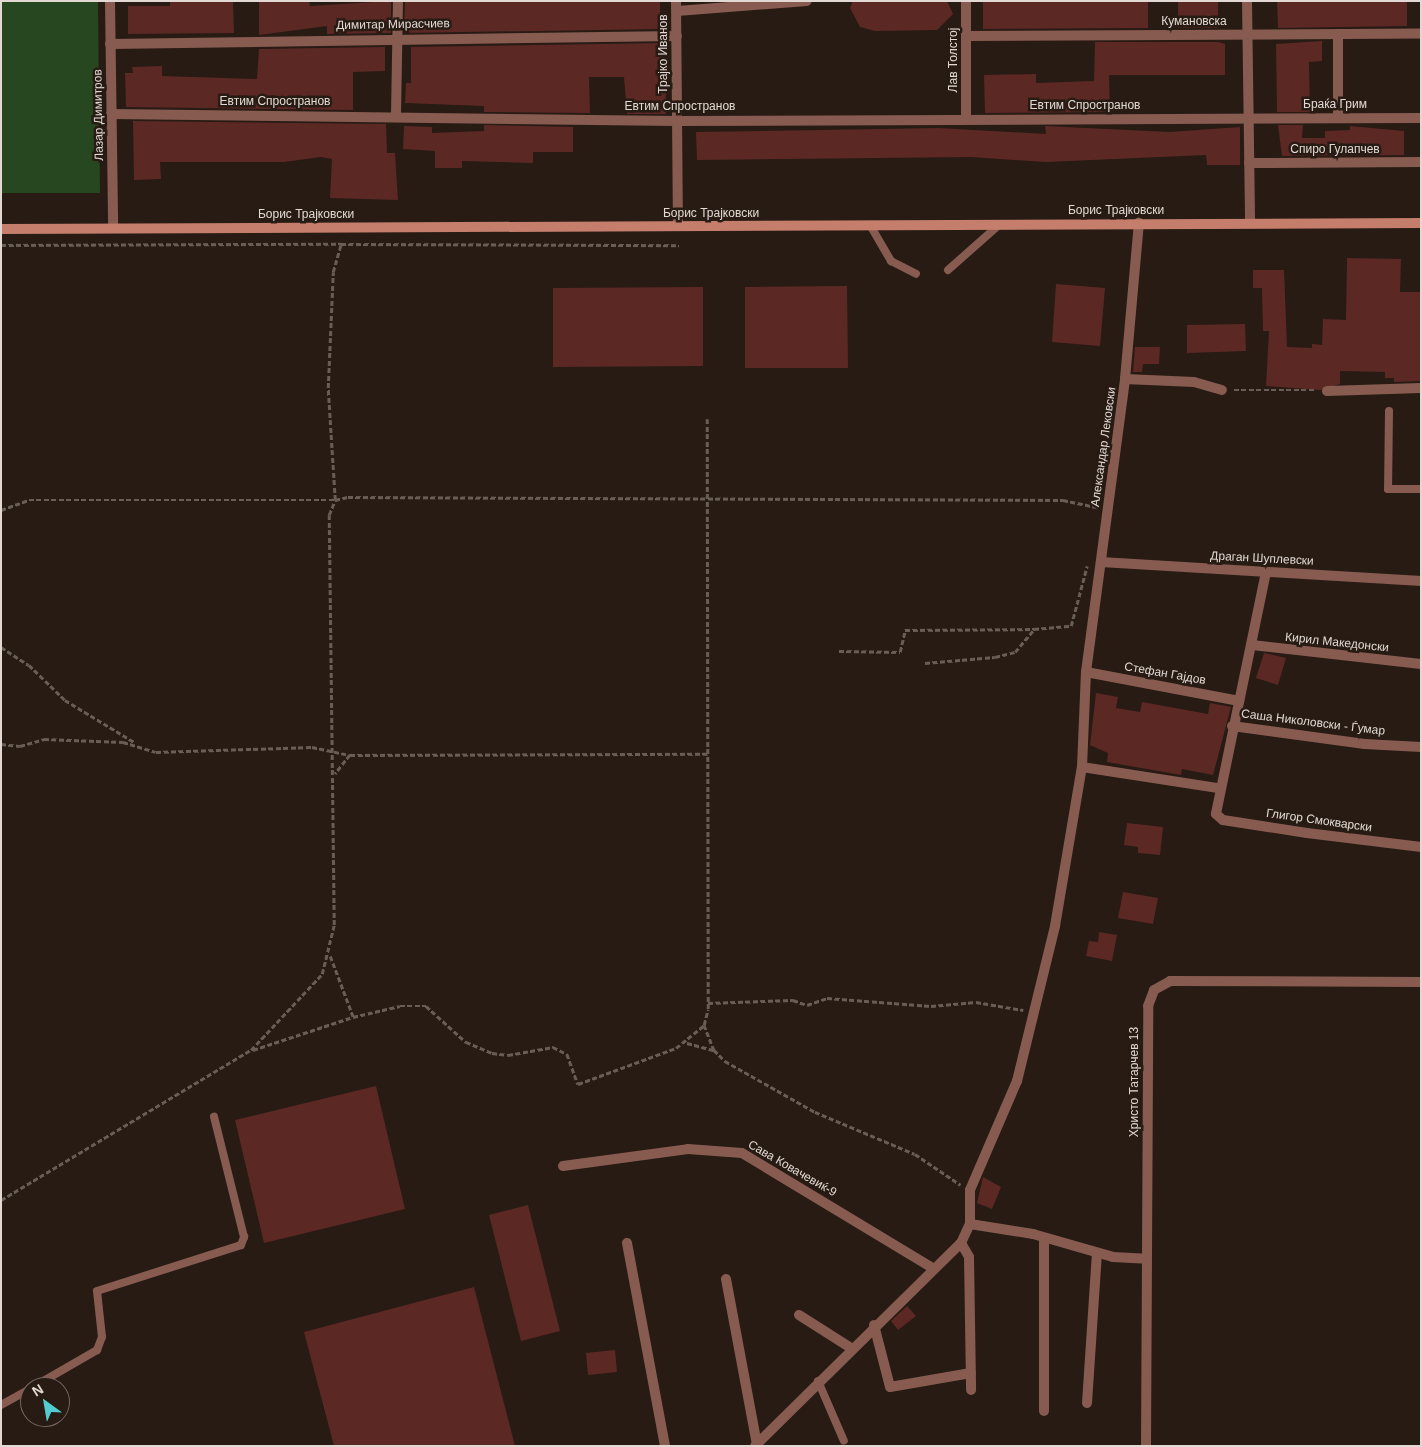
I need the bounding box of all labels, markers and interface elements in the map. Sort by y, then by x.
street label: Трајко Иванов [657,14,671,94]
street label: Кумановска [1161,15,1227,29]
street label: Димитар Мирасчиев [336,17,450,33]
street label: Лав Толстој [947,28,961,92]
street label: Лазар Димитров [91,69,107,161]
street label: Евтим Спространов [220,95,330,109]
street label: Браќа Грим [1303,98,1367,112]
street label: Евтим Спространов [1030,99,1140,113]
street label: Евтим Спространов [625,100,735,114]
street label: Спиро Гулапчев [1290,143,1380,157]
street label: Борис Трајковски [1068,204,1164,218]
street label: Борис Трајковски [663,207,759,221]
street label: Борис Трајковски [258,208,354,222]
street label: Александар Лековски [1088,386,1120,508]
street label: Драган Шуплевски [1210,549,1314,569]
street label: Кирил Македонски [1284,630,1390,656]
street label: Стефан Гајдов [1123,660,1207,688]
street label: Саша Николовски - Ѓумар [1240,707,1386,739]
street label: Глигор Смокварски [1265,806,1373,836]
street label: Христо Татарчев 13 [1128,1027,1142,1137]
street label: Сава Ковачевиќ-9 [745,1138,839,1200]
north arrow [20,1377,70,1427]
text: N [29,1381,46,1400]

